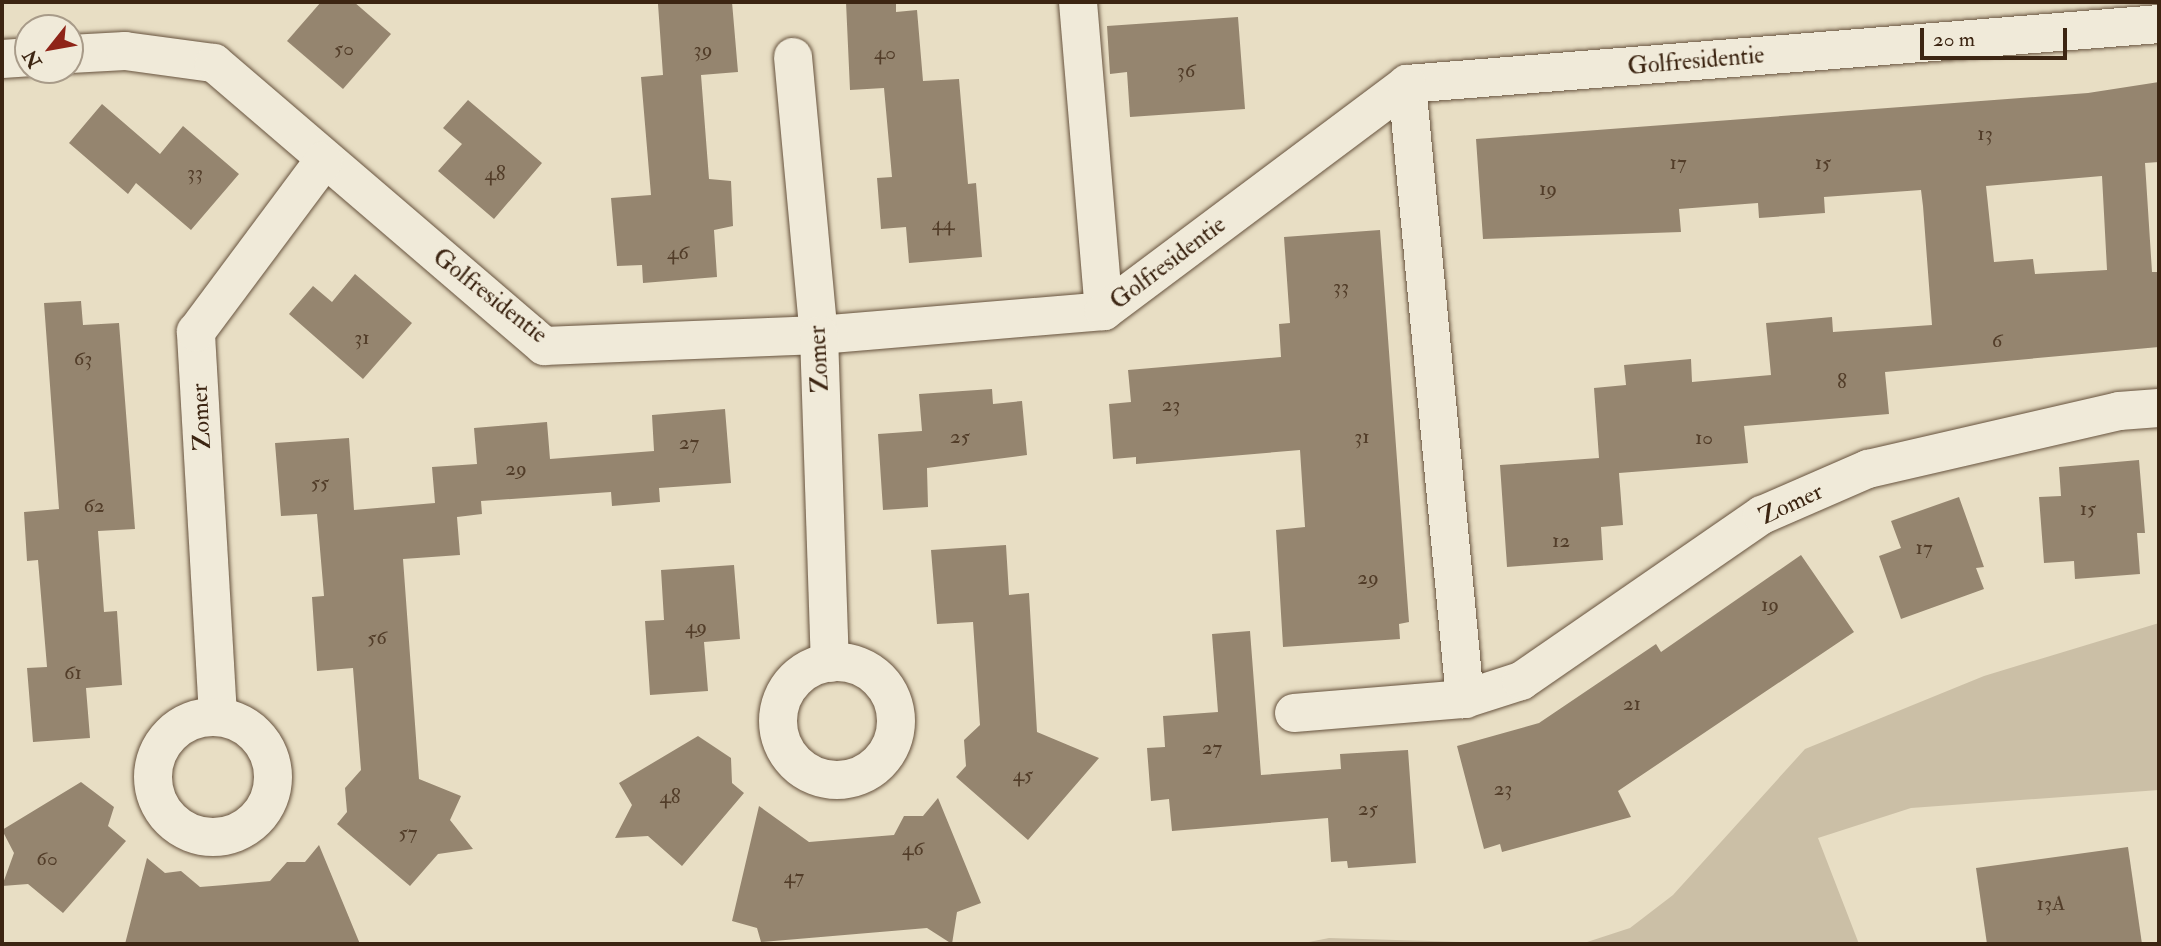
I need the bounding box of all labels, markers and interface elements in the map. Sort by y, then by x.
north arrow [14,14,84,84]
scale bar [1923,14,2070,58]
text: 20 m [1933,26,1975,53]
house number: 50 [334,36,354,62]
house number: 39 [694,37,712,63]
house number: 40 [874,40,896,66]
street label: Golfresidentie [1626,41,1766,81]
text: N [18,45,47,72]
house number: 36 [1177,58,1195,84]
house number: 13 [1977,121,1993,147]
house number: 17 [1669,150,1687,176]
house number: 15 [1815,150,1831,176]
house number: 33 [187,160,203,186]
house number: 48 [484,161,506,187]
house number: 19 [1539,176,1557,202]
street label: Golfresidentie [1105,210,1231,316]
house number: 44 [932,211,954,237]
house number: 46 [667,240,689,266]
street label: Golfresidentie [427,242,553,350]
house number: 33 [1333,274,1349,300]
house number: 31 [354,325,370,351]
street label: Zomer [803,325,835,393]
house number: 6 [1992,328,2002,354]
house number: 63 [74,346,92,372]
house number: 8 [1837,369,1847,395]
street label: Zomer [185,383,217,451]
house number: 23 [1162,392,1180,418]
house number: 25 [950,424,970,450]
house number: 31 [1354,424,1370,450]
house number: 10 [1695,425,1713,451]
house number: 27 [679,430,699,456]
house number: 29 [505,456,527,482]
house number: 55 [311,470,329,496]
street label: Zomer [1755,477,1827,531]
house number: 62 [83,493,105,519]
house number: 15 [2080,496,2096,522]
house number: 12 [1552,528,1570,554]
house number: 17 [1915,535,1933,561]
house number: 29 [1357,565,1379,591]
house number: 19 [1761,592,1779,618]
house number: 49 [685,614,707,640]
house number: 56 [367,625,387,651]
house number: 61 [64,660,82,686]
house number: 21 [1623,691,1641,717]
house number: 27 [1202,735,1222,761]
house number: 45 [1013,762,1033,788]
house number: 23 [1494,776,1512,802]
house number: 48 [659,784,681,810]
house number: 25 [1358,796,1378,822]
house number: 57 [399,820,417,846]
house number: 46 [902,836,924,862]
house number: 60 [36,846,58,872]
house number: 47 [784,864,804,890]
house number: 13A [2037,891,2065,917]

